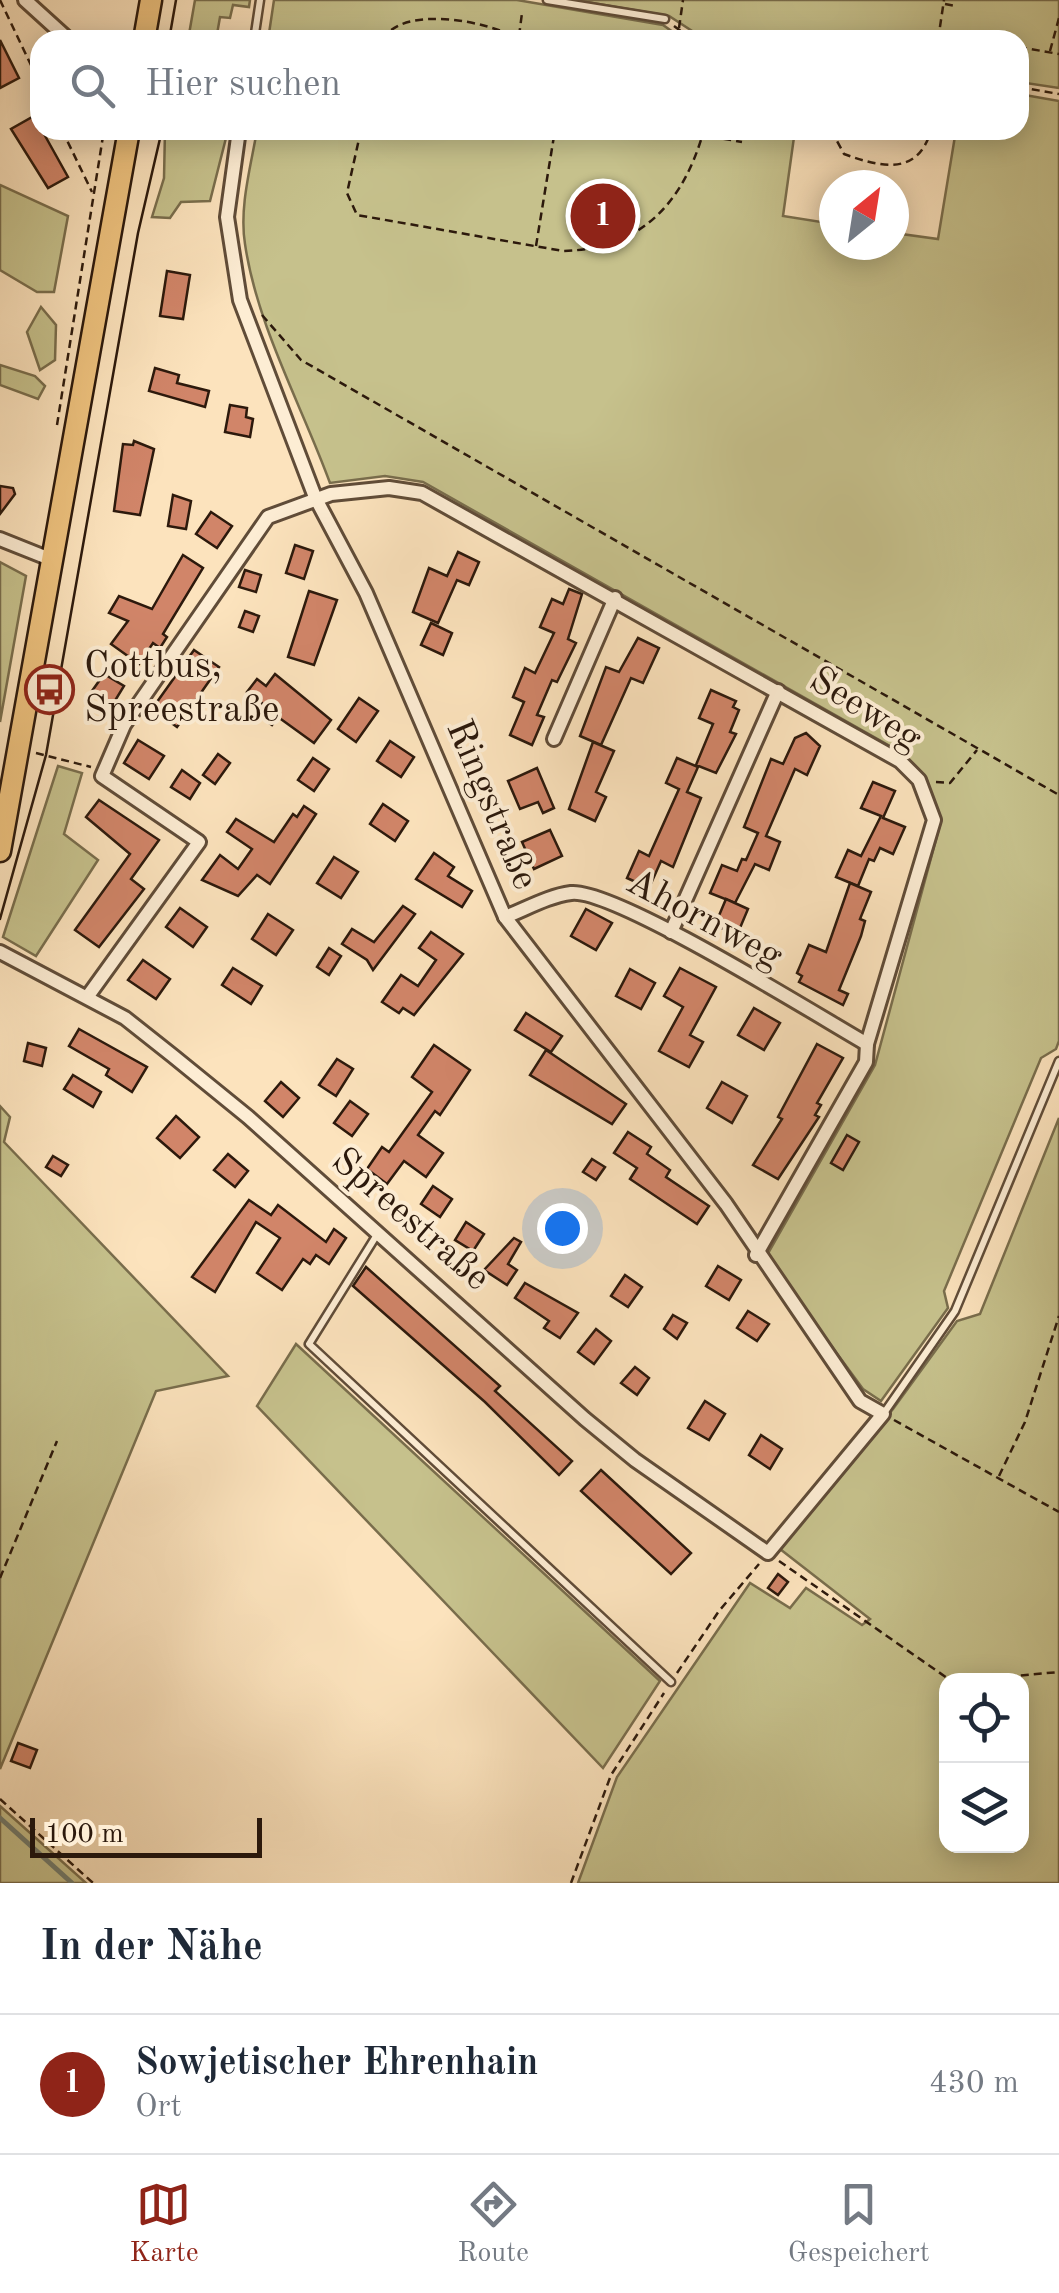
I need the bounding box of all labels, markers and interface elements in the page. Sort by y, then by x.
search box [30,30,1029,140]
icon: search [65,58,120,113]
text: Hier suchen [145,66,341,104]
north arrow [819,170,909,260]
pin: 1 [570,178,636,254]
place label: Cottbus, Spreestraße [84,648,279,730]
street label: Seeweg [802,661,928,759]
bus stop icon: Cottbus, Spreestraße [23,663,75,715]
street label: Ringstraße [438,715,544,895]
street label: Ahornweg [620,863,789,977]
street label: Spreestraße [324,1142,496,1298]
your location [537,1203,588,1254]
map controls [939,1673,1029,1853]
button: locate [939,1673,1029,1763]
button: layers [939,1763,1029,1853]
scale bar [30,1813,262,1858]
text: 100 m [45,1821,124,1849]
text: In der Nähe [40,1927,263,1969]
text: Sowjetischer Ehrenhain [135,2045,538,2083]
text: 1 [63,2068,82,2100]
text: 430 m [929,2068,1019,2100]
text: Ort [135,2092,182,2124]
tab: Karte [129,2177,199,2272]
tab: Route [457,2177,529,2272]
tab: Gespeichert [788,2177,930,2272]

